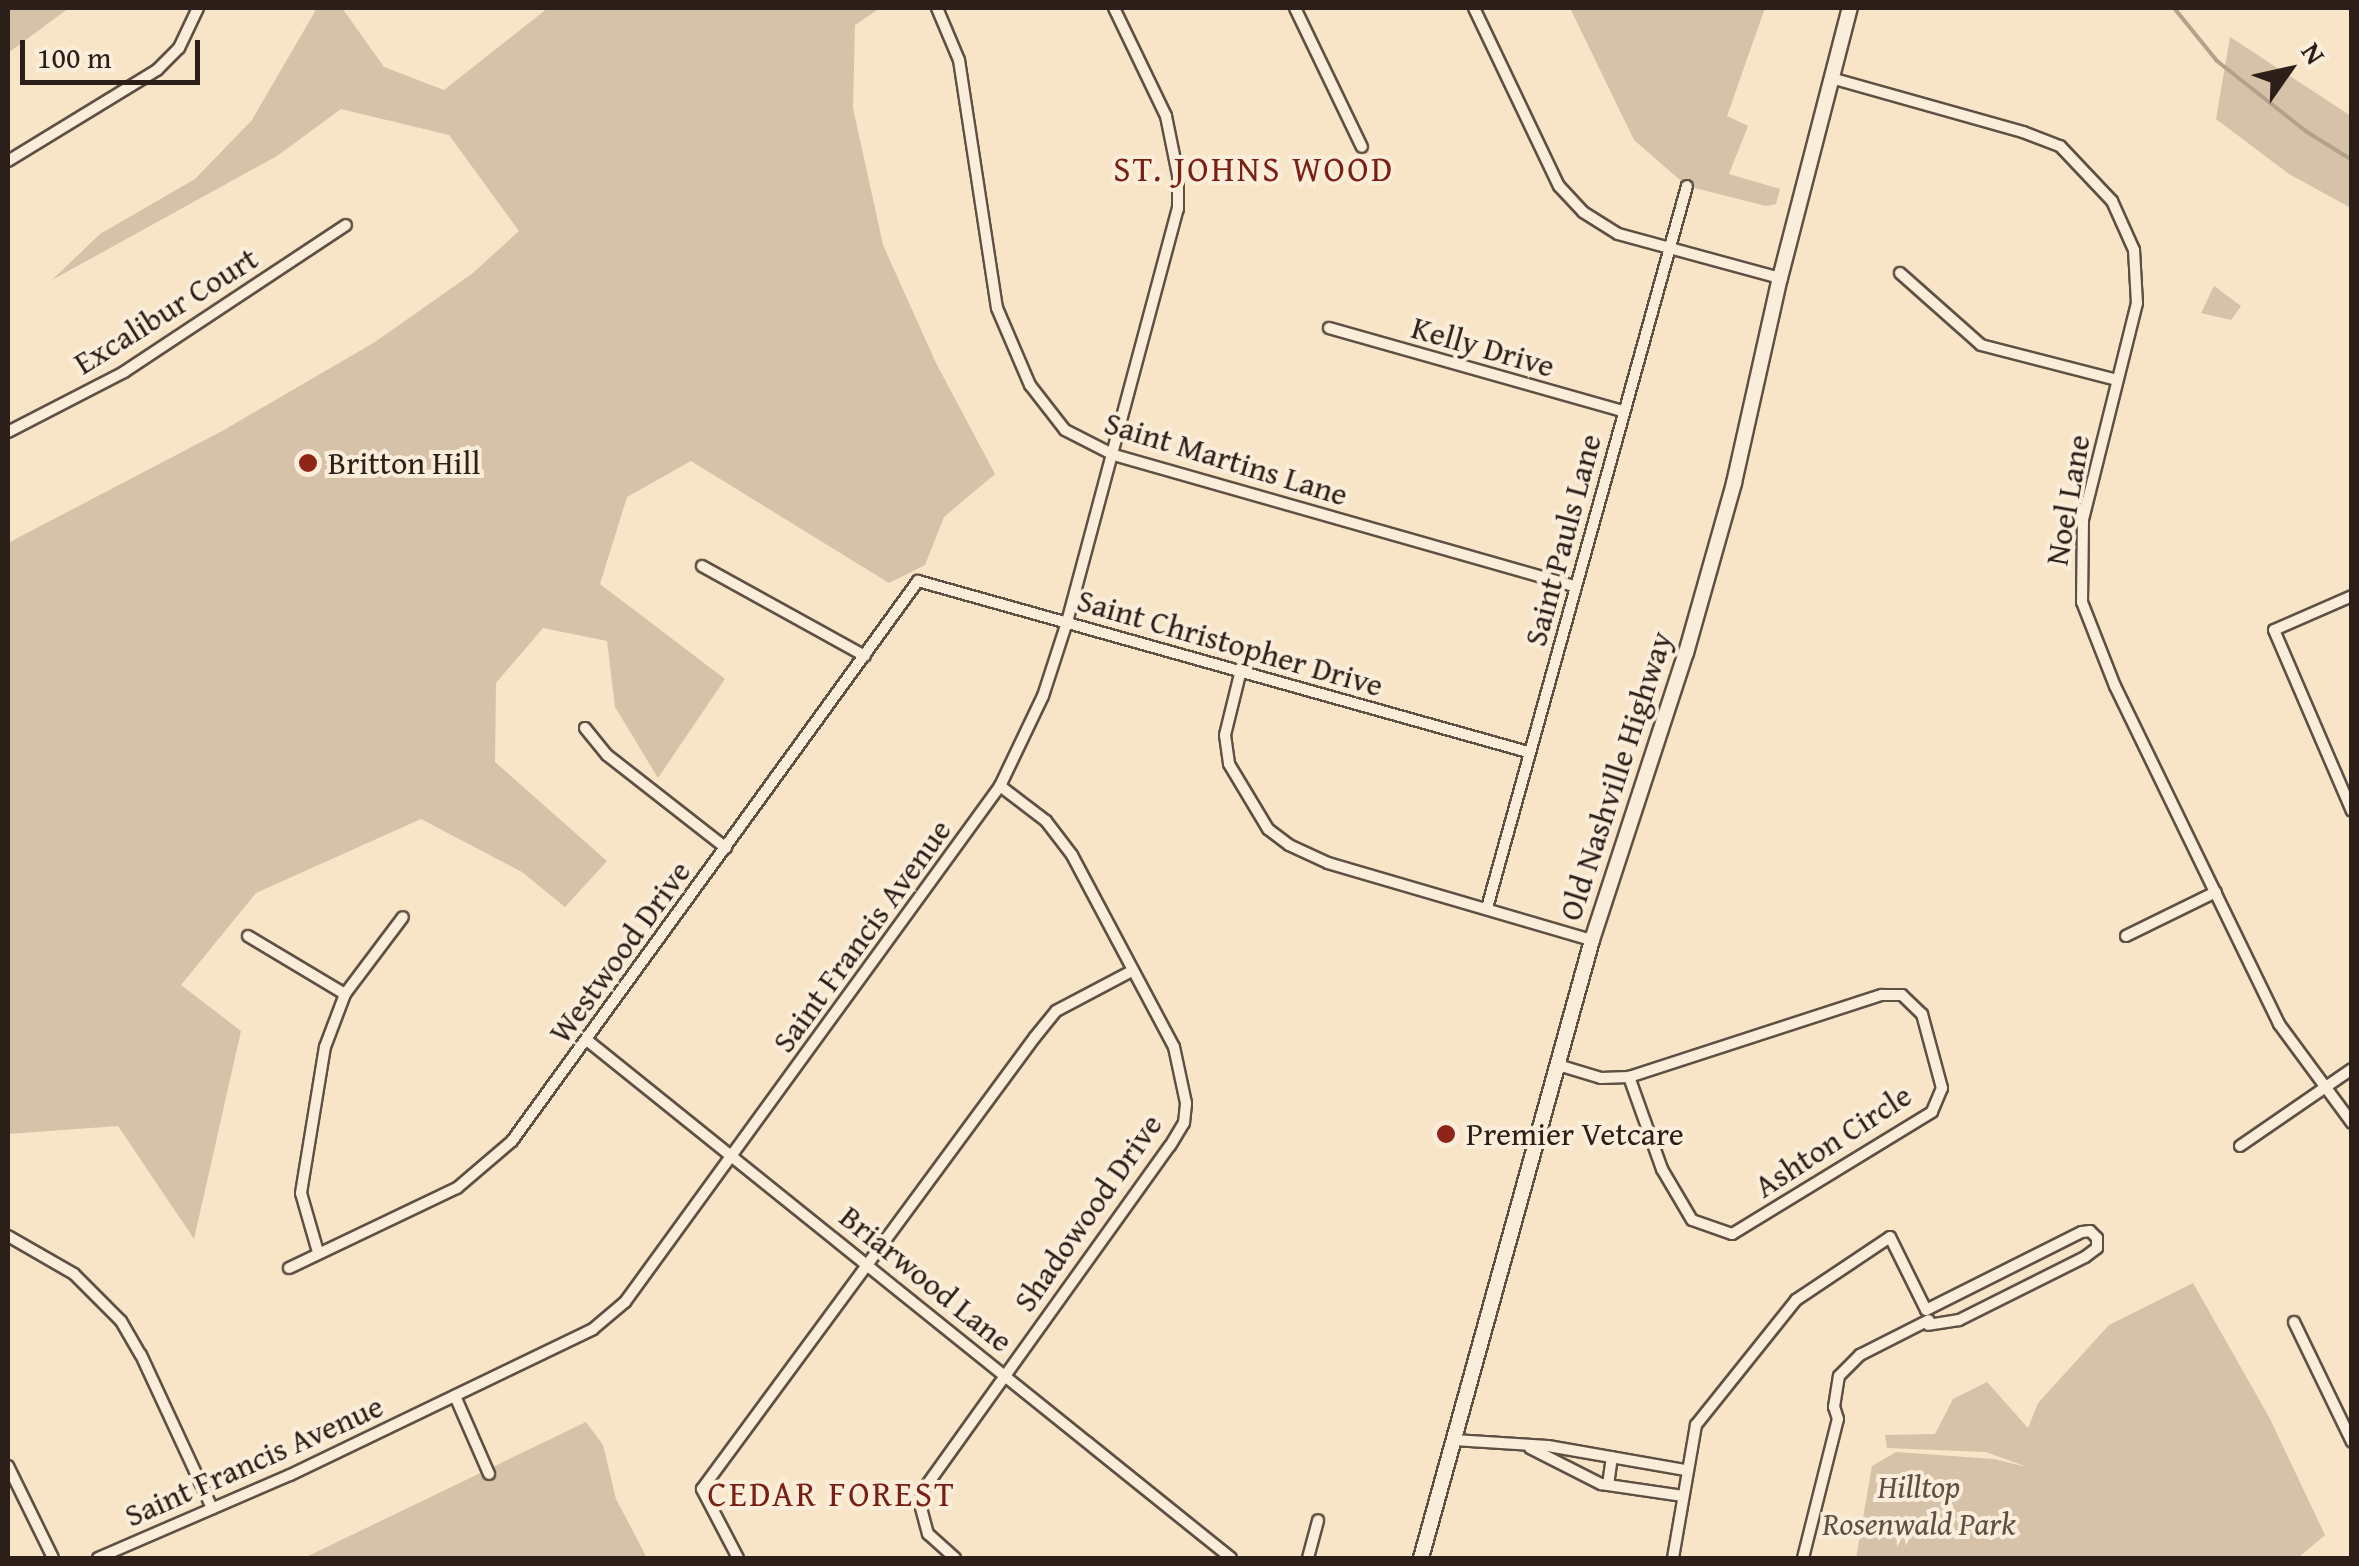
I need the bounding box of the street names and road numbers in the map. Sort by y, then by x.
street label: Excalibur Court [67,239,265,383]
street label: Kelly Drive [1407,308,1559,386]
street label: Saint Martins Lane [1100,404,1352,514]
street label: Saint Pauls Lane [1516,430,1610,650]
street label: Noel Lane [2038,432,2098,568]
street label: Saint Christopher Drive [1073,581,1387,705]
street label: Old Nashville Highway [1551,627,1681,925]
street label: Saint Francis Avenue [765,812,959,1060]
street label: Westwood Drive [541,853,699,1051]
street label: Ashton Circle [1747,1076,1919,1206]
street label: Shadowood Drive [1006,1107,1170,1319]
street label: Briarwood Lane [832,1198,1020,1360]
street label: Saint Francis Avenue [119,1387,389,1535]

